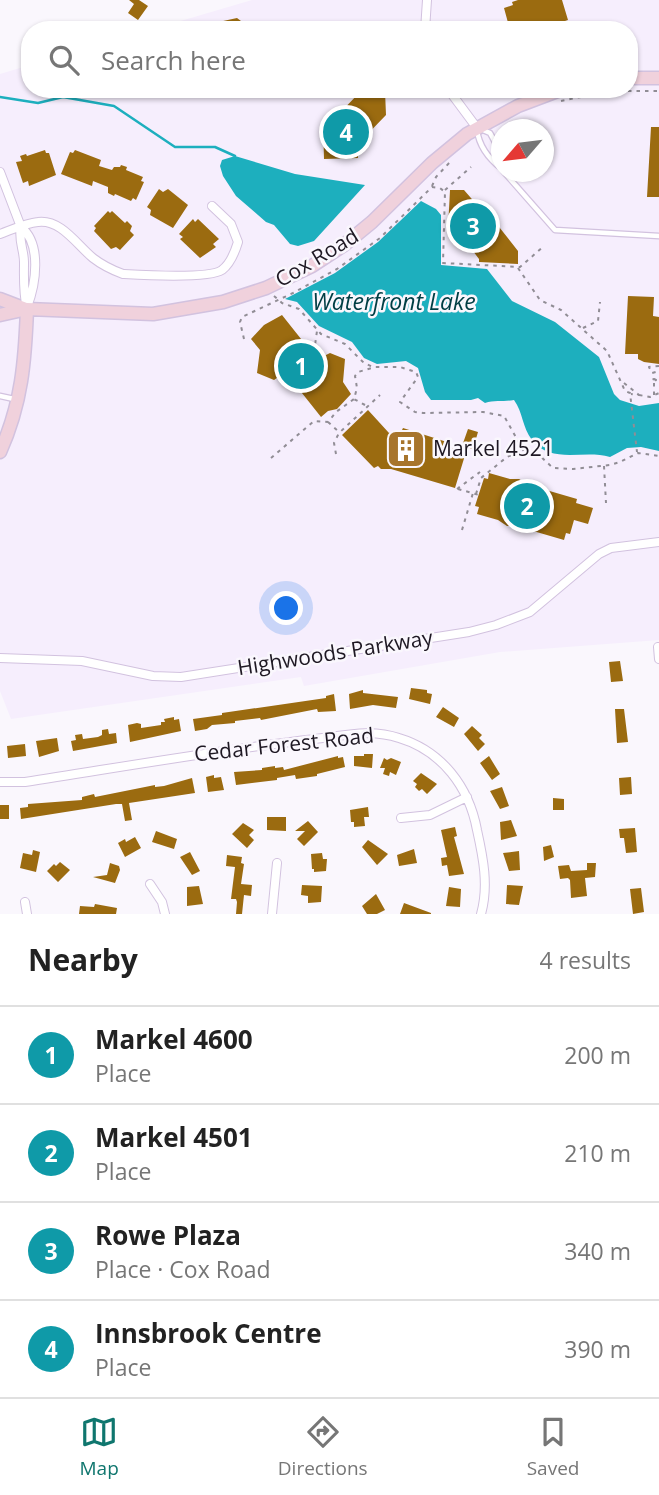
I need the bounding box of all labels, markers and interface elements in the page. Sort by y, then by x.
search box [21,21,638,98]
icon: search [45,41,83,79]
text: Search here [101,42,246,78]
pin: 4 [323,106,369,158]
north arrow [491,119,554,182]
pin: 3 [450,200,496,252]
street label: Cox Road [270,221,363,293]
water label: Waterfront Lake [312,285,476,317]
pin: 1 [278,340,324,392]
building icon: Markel 4521 [385,428,427,470]
place label: Markel 4521 [433,434,554,462]
pin: 2 [504,480,550,532]
your location [269,591,303,625]
street label: Highwoods Parkway [235,623,435,681]
street label: Cedar Forest Road [193,721,375,767]
text: Nearby [28,939,138,980]
text: 4 results [540,944,631,976]
text: Markel 4600 [95,1021,253,1057]
text: 1 [44,1039,58,1071]
text: 200 m [564,1039,631,1071]
text: Place [95,1057,151,1089]
text: Markel 4501 [95,1119,253,1155]
text: 2 [44,1137,58,1169]
text: 210 m [564,1137,631,1169]
text: Place [95,1155,151,1187]
text: Rowe Plaza [95,1217,241,1253]
text: 3 [44,1235,58,1267]
text: 340 m [564,1235,631,1267]
text: Place · Cox Road [95,1253,271,1285]
text: Innsbrook Centre [95,1315,322,1351]
text: 4 [44,1333,58,1365]
text: 390 m [564,1333,631,1365]
text: Place [95,1351,151,1383]
tab: Map [80,1413,119,1481]
tab: Directions [278,1413,368,1481]
tab: Saved [527,1413,579,1481]

